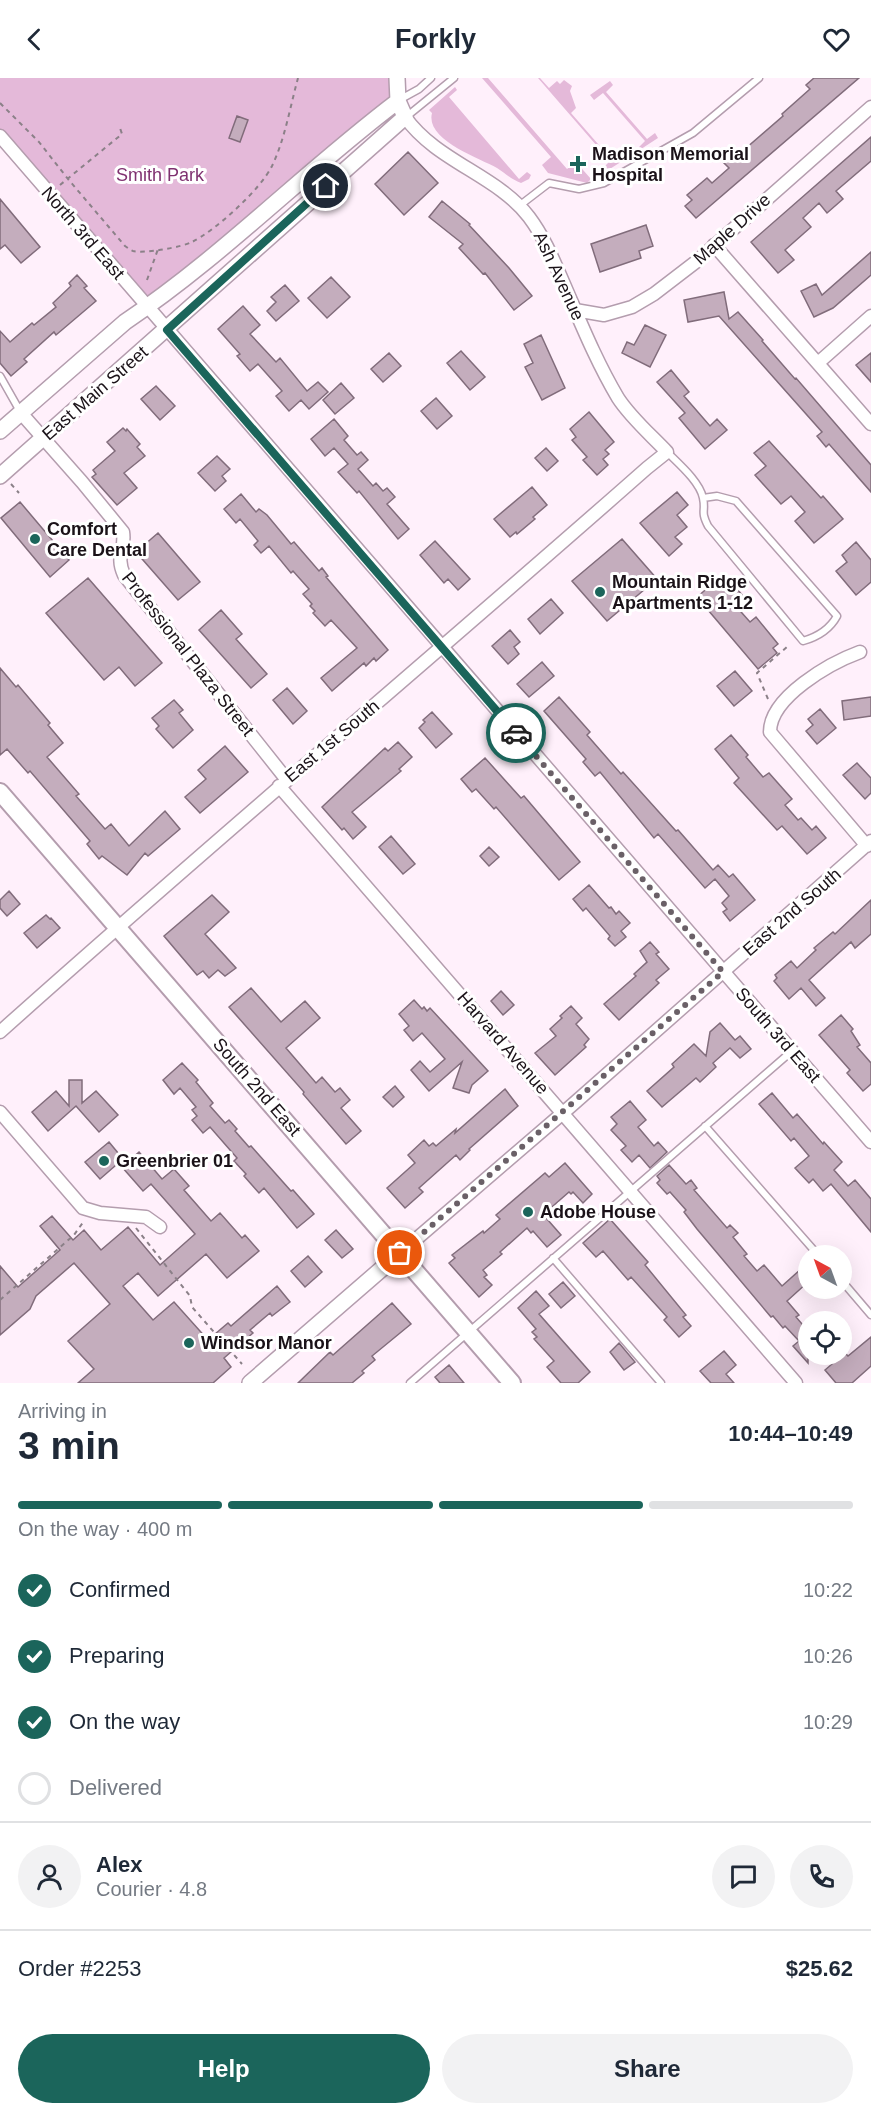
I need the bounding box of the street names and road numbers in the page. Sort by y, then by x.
street label: North 3rd East [37,183,129,283]
street label: Maple Drive [690,189,774,269]
street label: Ash Avenue [530,228,588,324]
street label: East Main Street [38,342,152,444]
street label: Professional Plaza Street [118,568,258,740]
street label: East 1st South [281,696,383,786]
street label: East 2nd South [739,864,845,960]
street label: South 3rd East [731,984,825,1086]
street label: Harvard Avenue [453,988,553,1098]
street label: South 2nd East [209,1034,305,1140]

